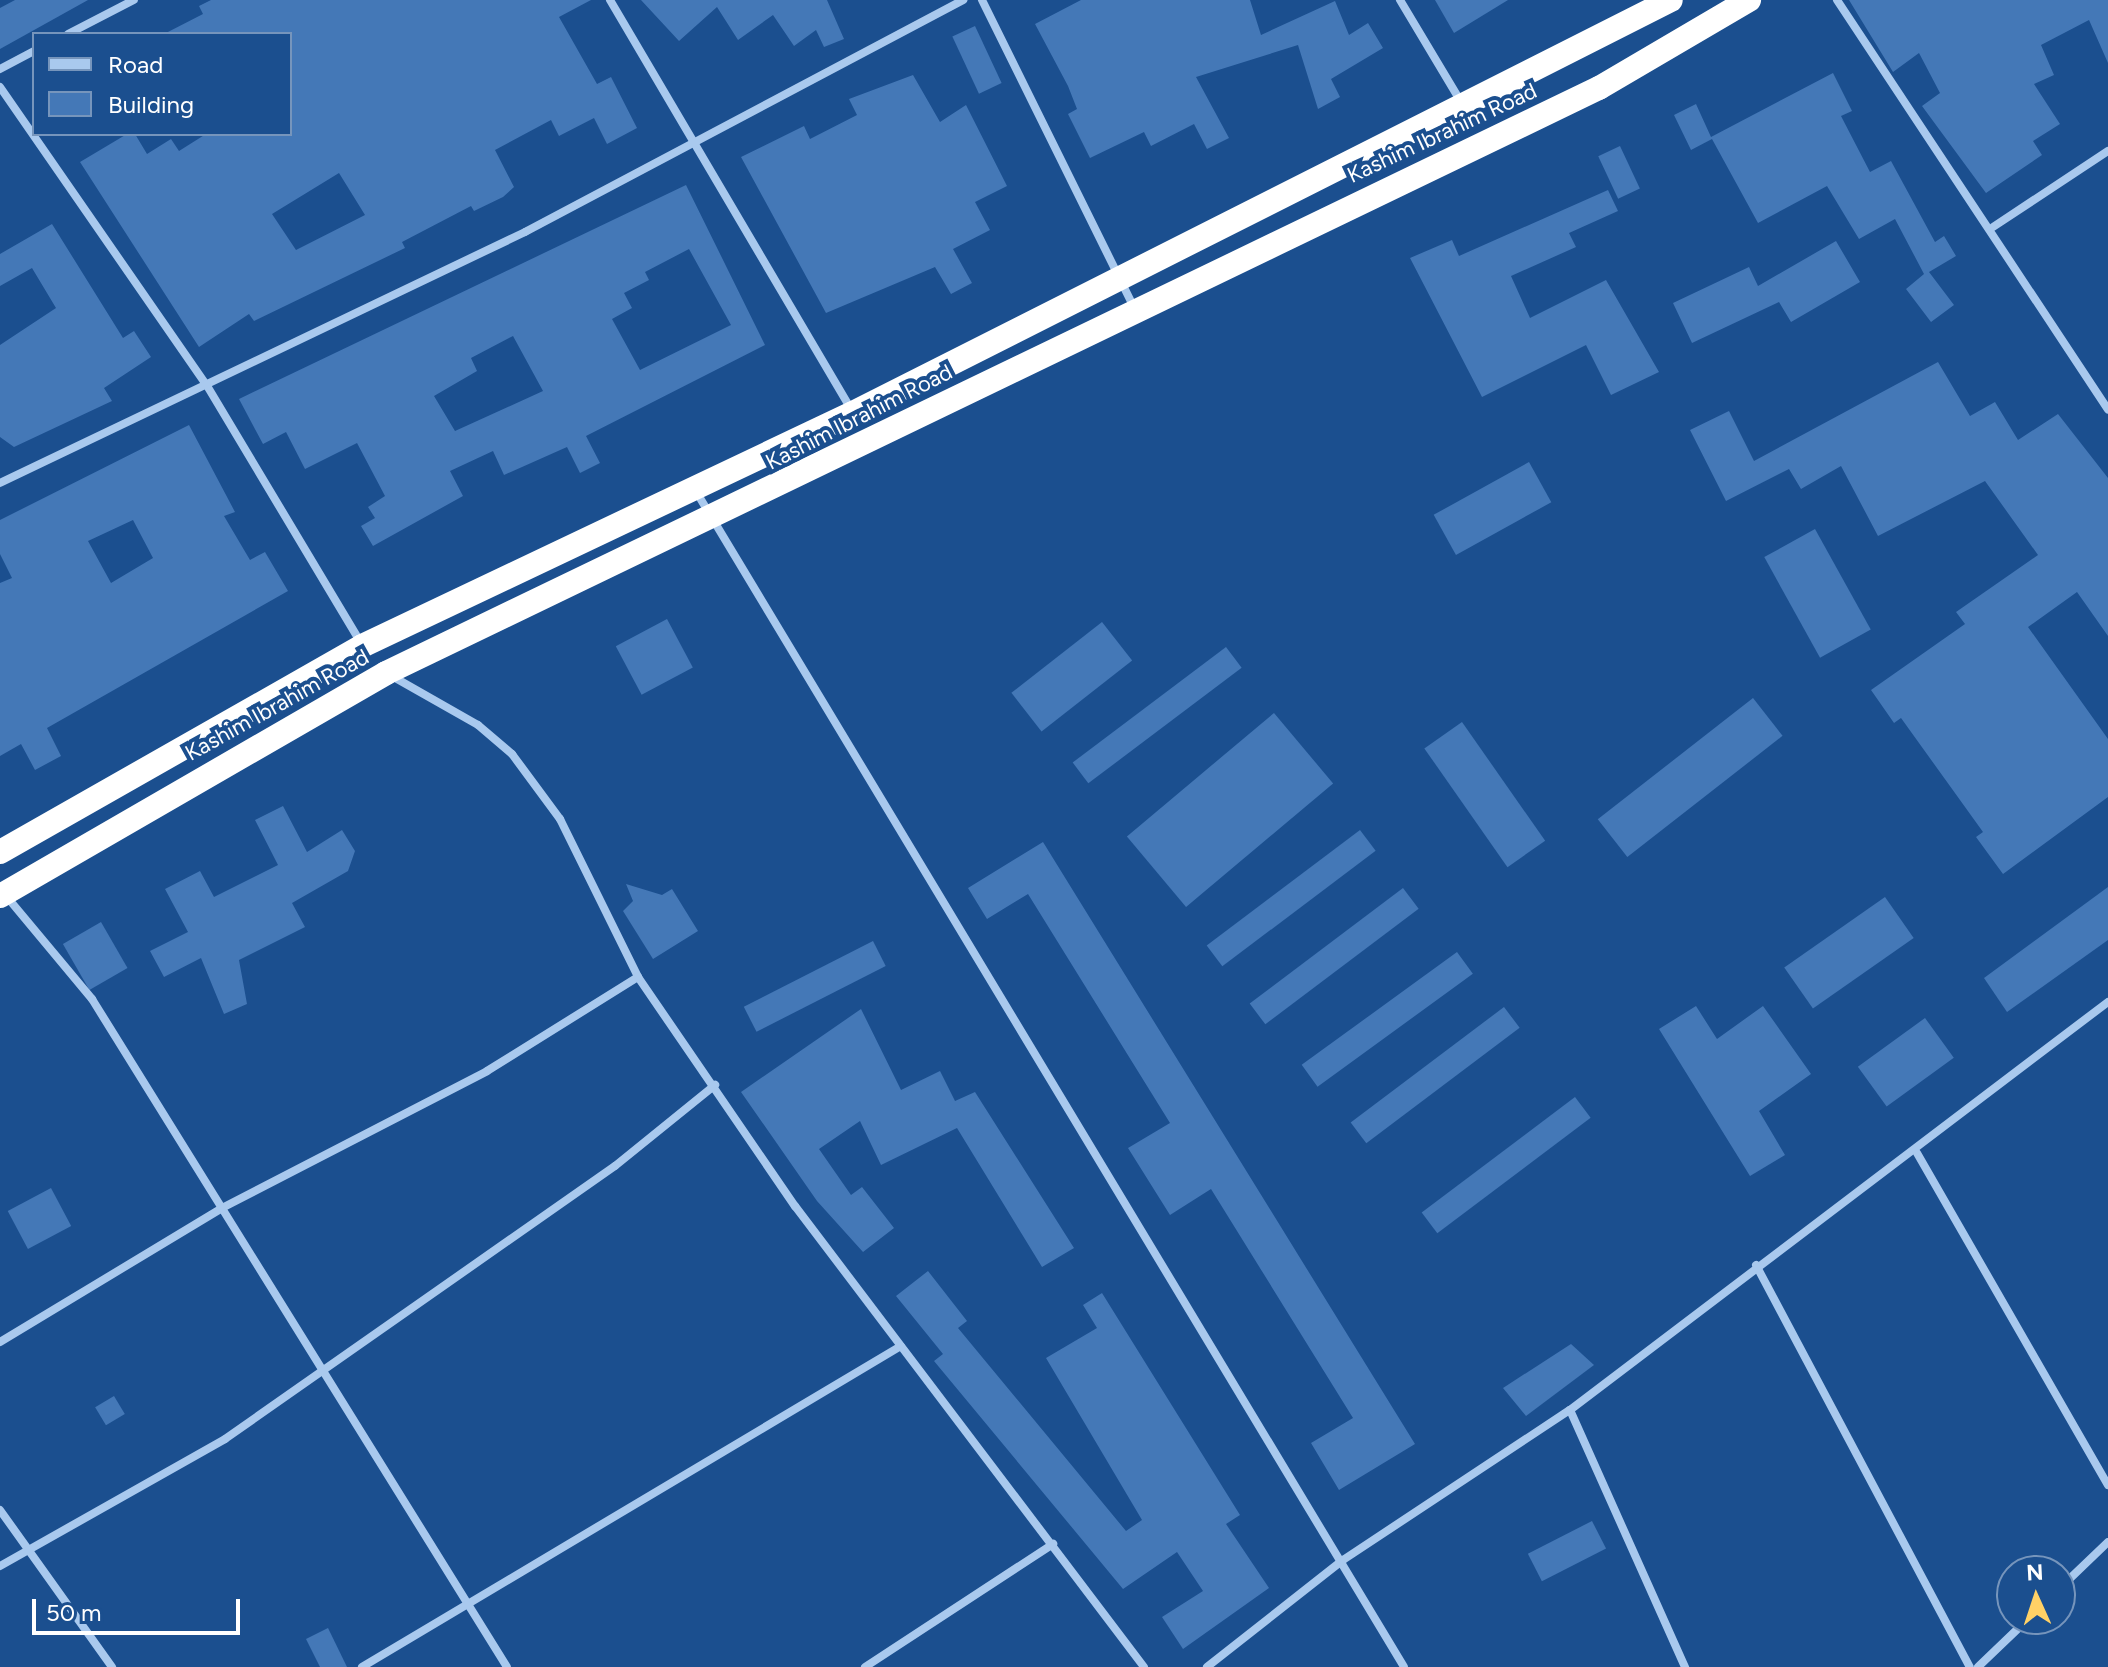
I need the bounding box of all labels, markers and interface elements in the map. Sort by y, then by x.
legend [32,32,292,136]
text: Road [108,50,163,79]
street label: Kashim Ibrahim Road [1343,78,1541,188]
text: Building [108,90,194,119]
street label: Kashim Ibrahim Road [761,358,957,476]
street label: Kashim Ibrahim Road [181,644,373,766]
north arrow [1996,1555,2076,1635]
text: N [2026,1559,2044,1586]
scale bar [36,1583,244,1633]
text: 50 m [46,1598,102,1627]

